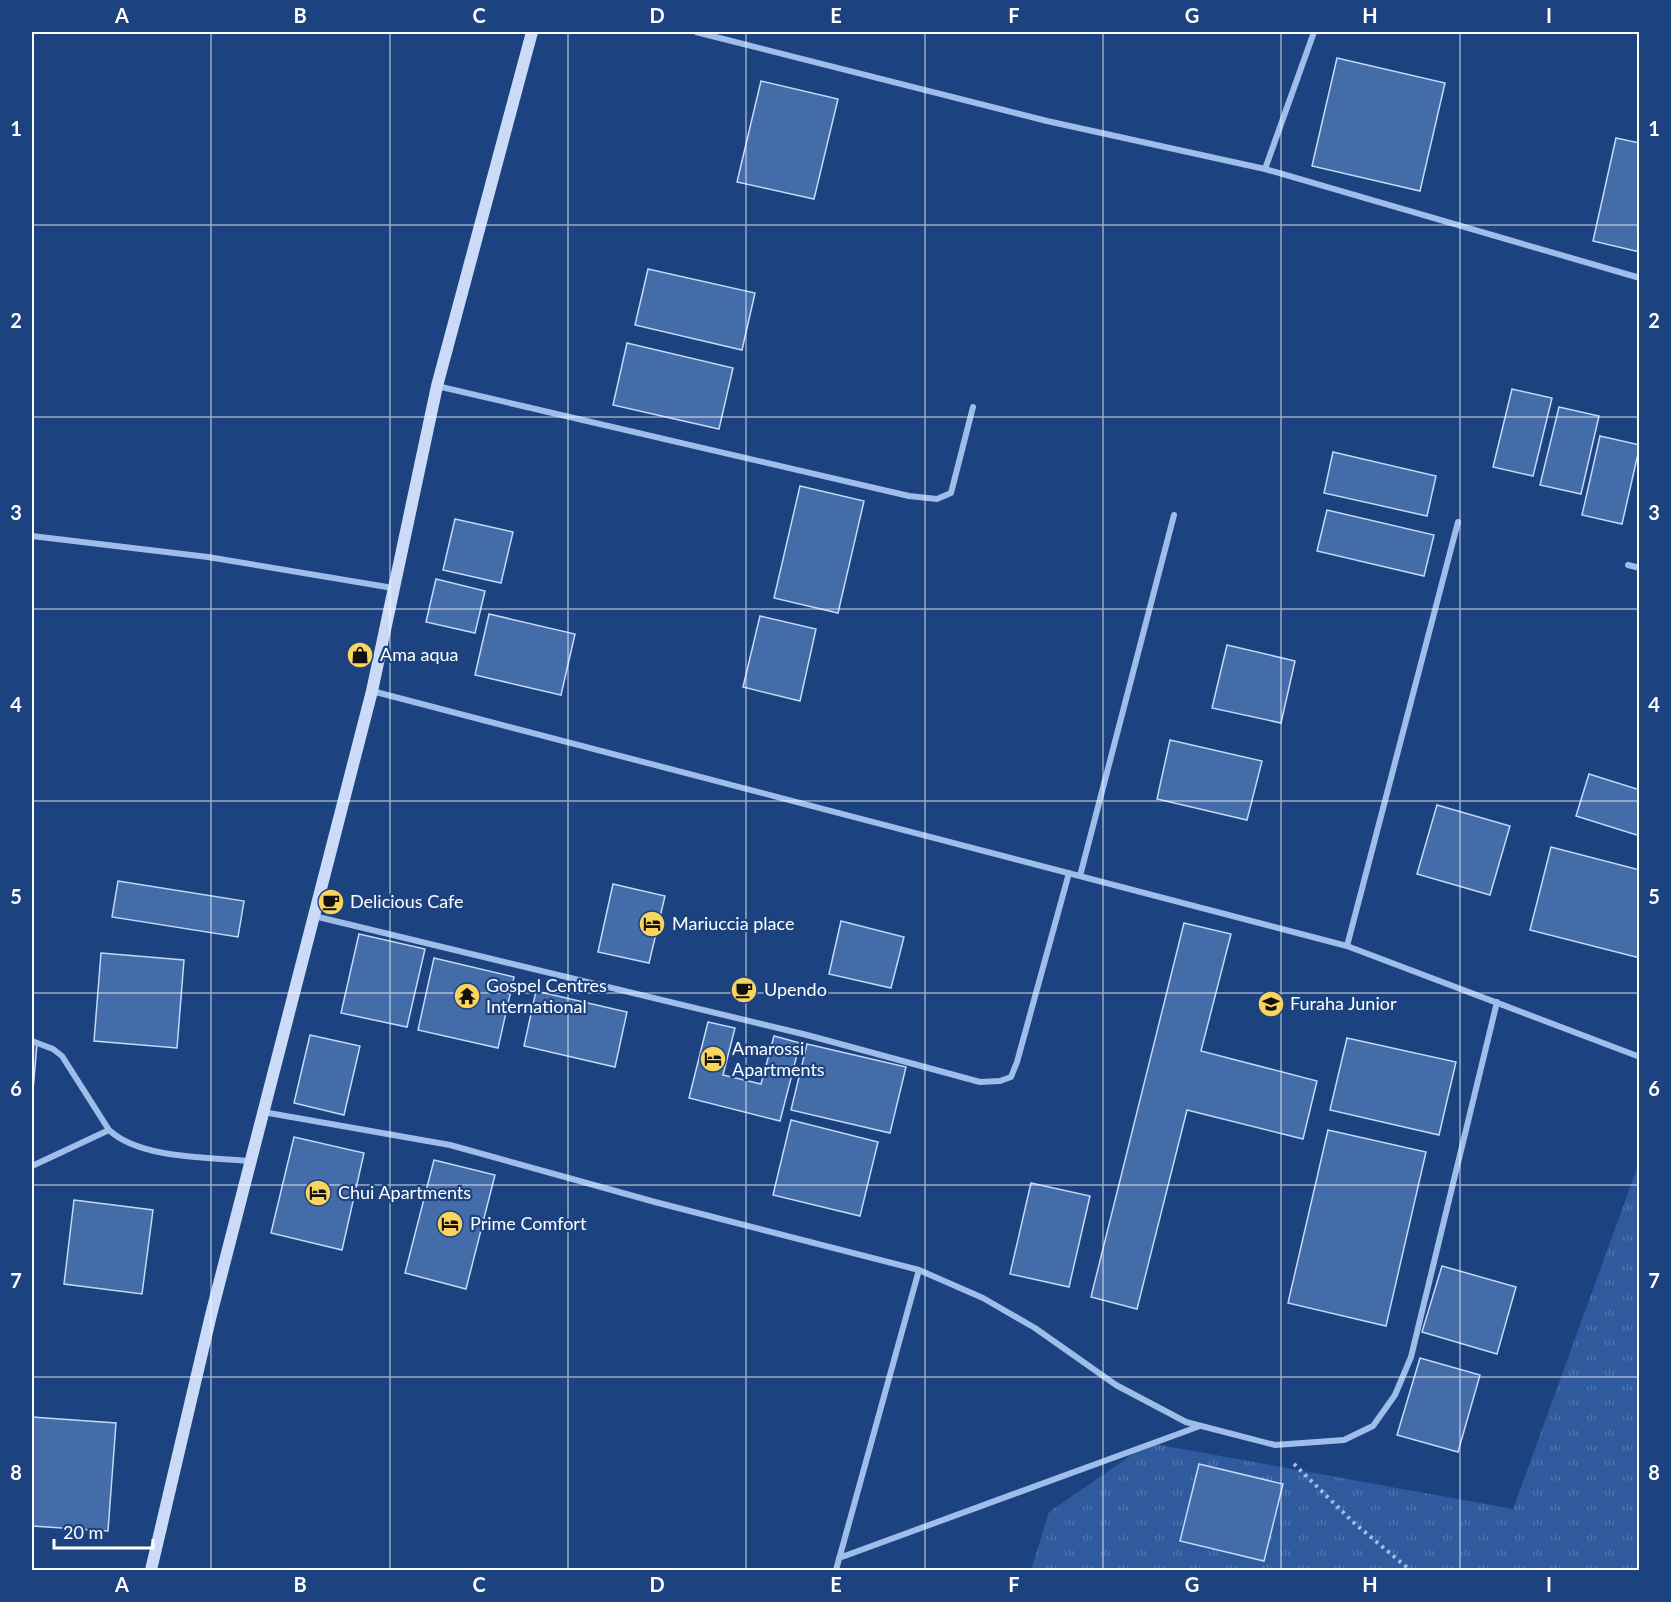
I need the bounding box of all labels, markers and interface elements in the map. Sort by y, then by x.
text: A [114,3,129,27]
text: B [293,3,307,27]
text: C [472,3,486,27]
text: D [649,3,665,27]
text: E [830,3,842,27]
text: F [1008,3,1020,27]
text: G [1185,3,1199,27]
text: H [1362,3,1378,27]
text: I [1546,3,1552,27]
text: 1 [10,116,22,140]
text: 1 [1648,116,1660,140]
text: 2 [10,308,22,332]
text: 2 [1648,308,1660,332]
text: 3 [10,500,22,524]
text: 3 [1648,500,1660,524]
shop icon: Ama aqua [345,640,375,670]
place label: Ama aqua [380,643,459,665]
text: 4 [10,692,22,716]
text: 4 [1648,692,1660,716]
text: 5 [10,884,22,908]
text: 5 [1648,884,1660,908]
cafe icon: Delicious Cafe [316,887,346,917]
place label: Delicious Cafe [350,890,464,912]
hotel icon: Mariuccia place [637,909,667,939]
place label: Mariuccia place [672,912,794,934]
place label: Gospel Centres International [486,974,607,1017]
cafe icon: Upendo [729,975,759,1005]
place label: Upendo [764,978,827,1000]
temple icon: Gospel Centres International [452,981,482,1011]
school or university icon: Furaha Junior [1256,989,1286,1019]
place label: Furaha Junior [1290,992,1397,1014]
place label: Amarossi Apartments [732,1037,825,1080]
hotel icon: Amarossi Apartments [698,1044,728,1074]
text: 6 [10,1076,22,1100]
text: 6 [1648,1076,1660,1100]
hotel icon: Chui Apartments [303,1178,333,1208]
place label: Chui Apartments [338,1181,471,1203]
hotel icon: Prime Comfort [435,1209,465,1239]
place label: Prime Comfort [470,1212,587,1234]
text: 7 [10,1268,22,1292]
text: 7 [1648,1268,1660,1292]
text: 8 [10,1460,22,1484]
text: 8 [1648,1460,1660,1484]
scale bar [54,1512,153,1550]
text: 20 m [63,1521,103,1543]
text: A [114,1572,129,1596]
text: B [293,1572,307,1596]
text: C [472,1572,486,1596]
text: D [649,1572,665,1596]
text: E [830,1572,842,1596]
text: F [1008,1572,1020,1596]
text: G [1185,1572,1199,1596]
text: H [1362,1572,1378,1596]
text: I [1546,1572,1552,1596]

